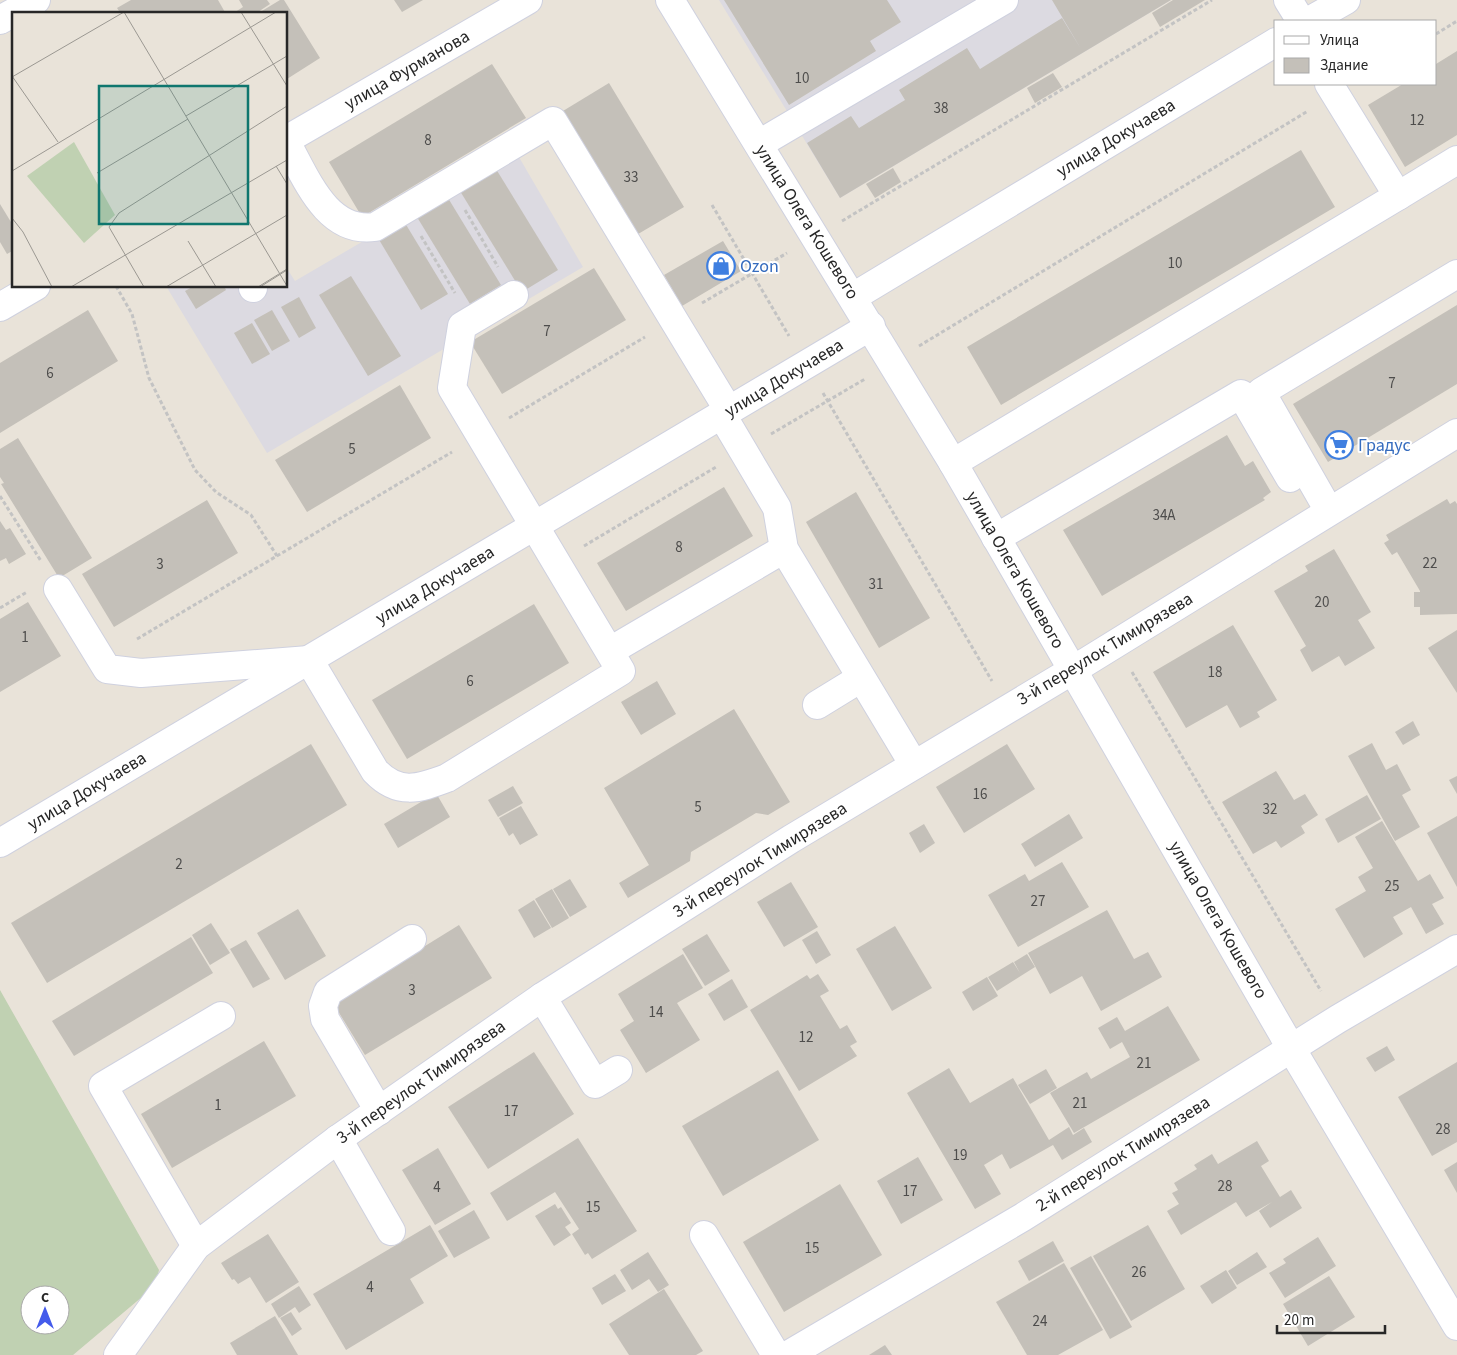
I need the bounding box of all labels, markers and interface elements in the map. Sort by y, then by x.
inset map [12,12,288,288]
legend [1274,20,1437,85]
street label: улица Фурманова [340,24,474,116]
text: Улица [1320,30,1359,51]
text: Здание [1320,55,1368,76]
house number: 10 [795,68,809,89]
street label: улица Докучаева [1052,93,1180,183]
house number: 38 [934,98,948,119]
house number: 12 [1410,110,1424,131]
house number: 8 [424,130,432,151]
street label: улица Олега Кошевого [749,140,865,304]
house number: 33 [624,167,638,188]
shop icon: Ozon [706,251,736,281]
house number: 10 [1168,253,1182,274]
place label: Ozon [740,254,779,279]
house number: 7 [543,321,551,342]
street label: улица Докучаева [720,333,848,423]
house number: 6 [46,363,54,384]
house number: 7 [1388,373,1396,394]
supermarket icon: Градус [1324,430,1354,460]
place label: Градус [1358,433,1411,458]
house number: 5 [348,439,356,460]
street label: улица Олега Кошевого [960,487,1070,653]
house number: 34А [1152,505,1176,526]
house number: 8 [675,537,683,558]
street label: улица Докучаева [371,540,499,630]
house number: 22 [1423,553,1437,574]
house number: 3 [156,554,164,575]
house number: 31 [869,574,883,595]
street label: 3-й переулок Тимирязева [1012,586,1198,712]
house number: 20 [1315,592,1329,613]
house number: 1 [21,627,29,648]
house number: 18 [1208,662,1222,683]
house number: 6 [466,671,474,692]
street label: улица Докучаева [23,746,151,836]
house number: 16 [973,784,987,805]
street label: 3-й переулок Тимирязева [668,796,852,924]
house number: 5 [694,797,702,818]
house number: 32 [1263,799,1277,820]
street label: улица Олега Кошевого [1163,837,1273,1003]
house number: 2 [175,854,183,875]
house number: 25 [1385,876,1399,897]
house number: 27 [1031,891,1045,912]
house number: 3 [408,980,416,1001]
house number: 14 [649,1002,664,1023]
street label: 3-й переулок Тимирязева [331,1014,511,1150]
house number: 12 [799,1027,813,1048]
house number: 21 [1137,1053,1151,1074]
street label: 2-й переулок Тимирязева [1031,1090,1215,1218]
house number: 21 [1073,1093,1087,1114]
house number: 1 [214,1095,222,1116]
house number: 17 [504,1101,518,1122]
house number: 28 [1436,1119,1450,1140]
house number: 19 [953,1145,967,1166]
house number: 28 [1218,1176,1232,1197]
house number: 4 [433,1177,441,1198]
house number: 17 [903,1181,917,1202]
house number: 15 [586,1197,600,1218]
house number: 15 [805,1238,819,1259]
house number: 26 [1132,1262,1146,1283]
house number: 4 [366,1277,374,1298]
north arrow [20,1285,70,1335]
text: С [41,1288,49,1308]
scale bar [1277,1302,1384,1334]
text: 20 m [1284,1310,1314,1331]
house number: 24 [1033,1311,1048,1332]

